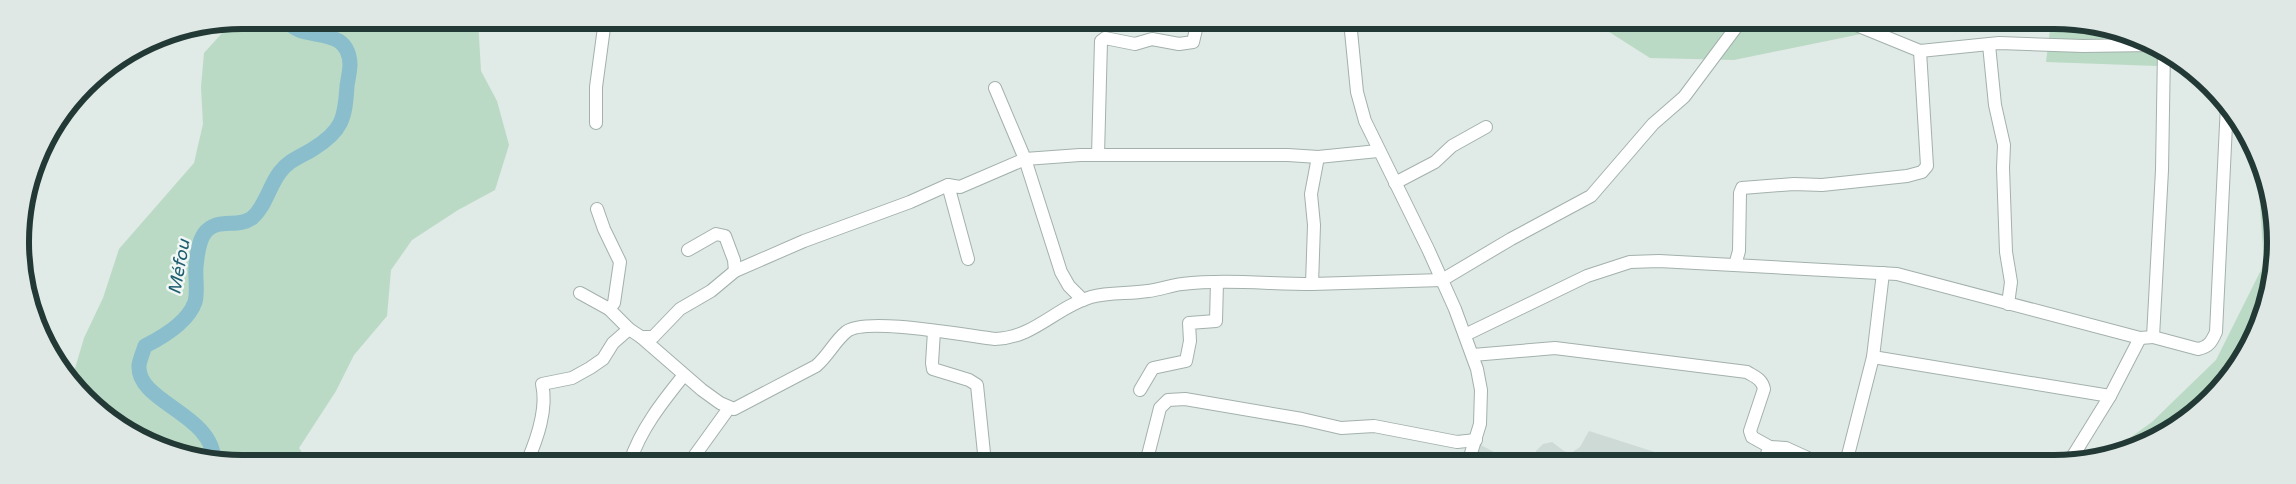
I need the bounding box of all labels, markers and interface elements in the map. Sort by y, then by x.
water label: Méfou [163,237,195,296]

